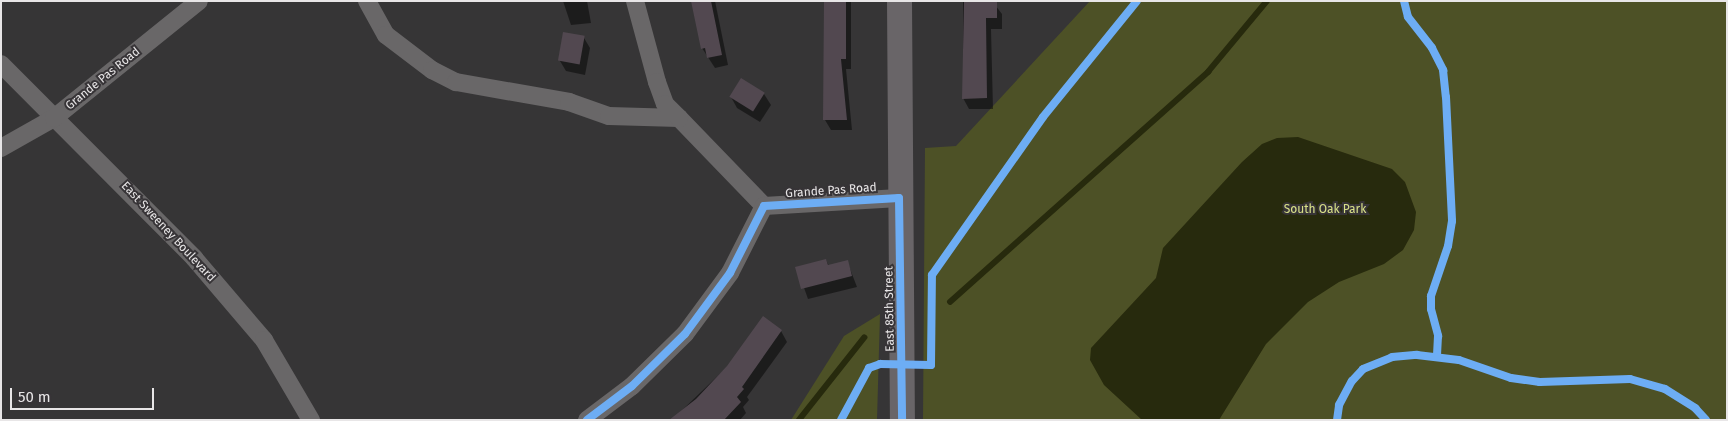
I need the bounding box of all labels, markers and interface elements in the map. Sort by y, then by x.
street label: Grande Pas Road [63,45,143,113]
street label: East Sweeney Boulevard [118,179,218,285]
street label: Grande Pas Road [785,181,877,201]
park label: South Oak Park [1284,203,1366,217]
street label: East 85th Street [882,266,898,352]
scale bar [12,378,156,410]
text: 50 m [18,388,51,406]

